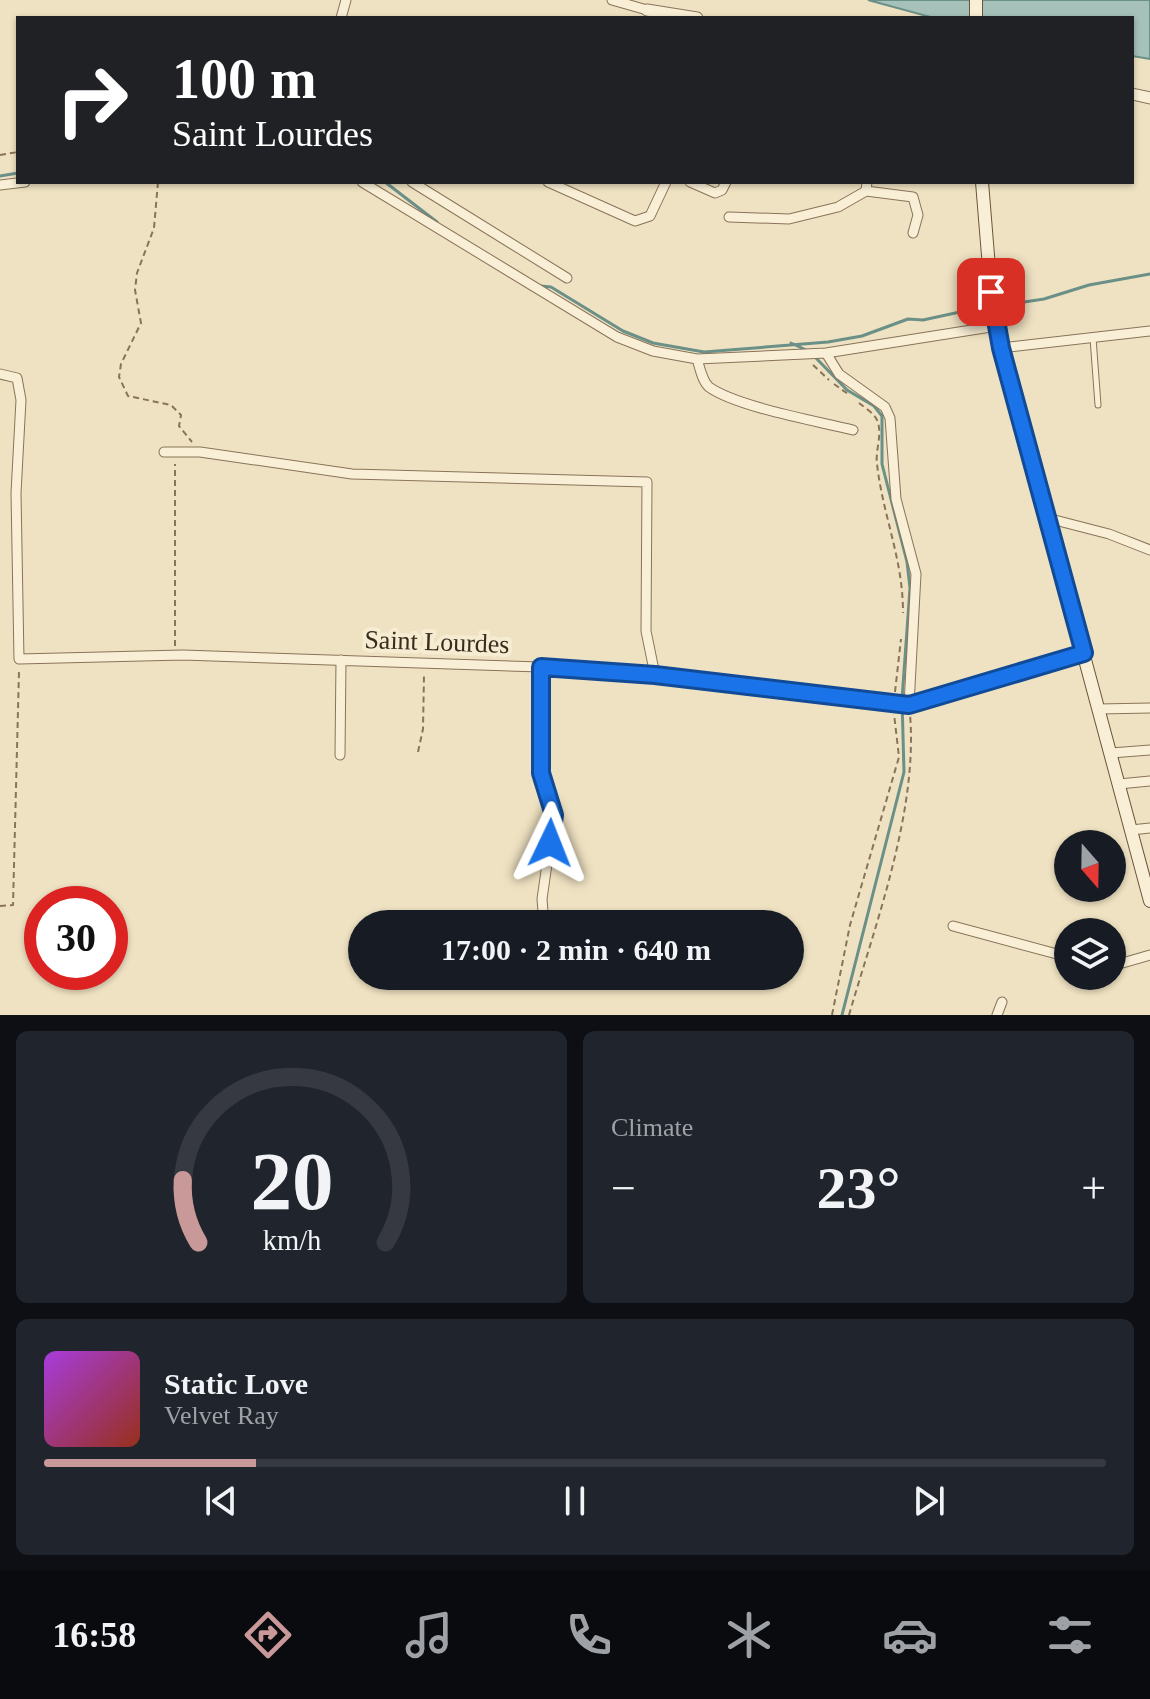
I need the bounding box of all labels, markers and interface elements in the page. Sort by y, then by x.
icon: right [40,48,144,152]
text: 100 m [172,48,317,110]
text: Saint Lourdes [172,114,373,154]
pin [957,258,1025,326]
icon: arrive [969,270,1013,314]
street label: Saint Lourdes [364,625,510,659]
position arrow [508,801,592,885]
north arrow [1054,830,1126,902]
map controls [1054,830,1126,990]
speed limit sign: 30 [24,886,128,990]
button: layers [1054,918,1126,990]
text: 17:00 · 2 min · 640 m [441,933,711,966]
text: Climate [611,1113,693,1142]
text: 20 [250,1135,333,1227]
text: 23° [817,1155,901,1221]
text: − [611,1164,636,1213]
text: + [1081,1164,1106,1213]
text: km/h [262,1225,321,1256]
text: Static Love [164,1367,308,1400]
text: Velvet Ray [164,1401,279,1430]
icon: previous [199,1479,243,1523]
icon: pause [553,1479,597,1523]
icon: next [907,1479,951,1523]
icon: directions [240,1607,296,1663]
icon: music [401,1607,457,1663]
icon: phone [561,1607,617,1663]
icon: climate [721,1607,777,1663]
icon: car [882,1607,938,1663]
icon: filters [1042,1607,1098,1663]
text: 16:58 [52,1615,136,1655]

